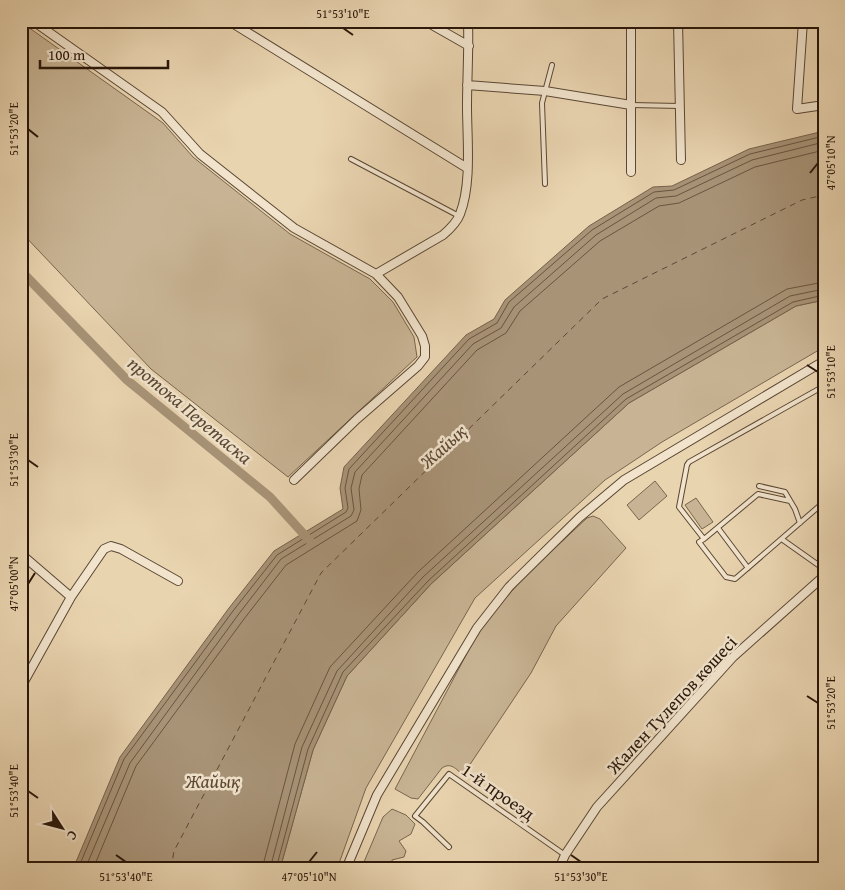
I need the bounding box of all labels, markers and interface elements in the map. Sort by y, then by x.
text: 51°53'10"E [316,5,370,22]
scale bar [40,38,168,70]
text: 100 m [48,44,86,65]
text: 51°53'20"E [5,102,22,156]
text: 47°05'10"N [822,135,839,191]
text: 51°53'10"E [822,345,839,399]
water label: протока Перетаска [122,349,259,471]
water label: Жайық [412,417,473,475]
text: 51°53'30"E [5,433,22,487]
text: 47°05'00"N [5,556,22,612]
street label: Жален Тулепов көшесі [599,629,743,781]
text: 51°53'20"E [822,676,839,730]
street label: 1-й проезд [456,756,541,827]
text: 51°53'40"E [5,764,22,818]
water label: Жайық [185,767,240,795]
north arrow [38,802,88,852]
text: С [62,827,83,845]
text: 51°53'40"E [99,868,153,885]
text: 47°05'10"N [281,868,337,885]
text: 51°53'30"E [554,868,608,885]

